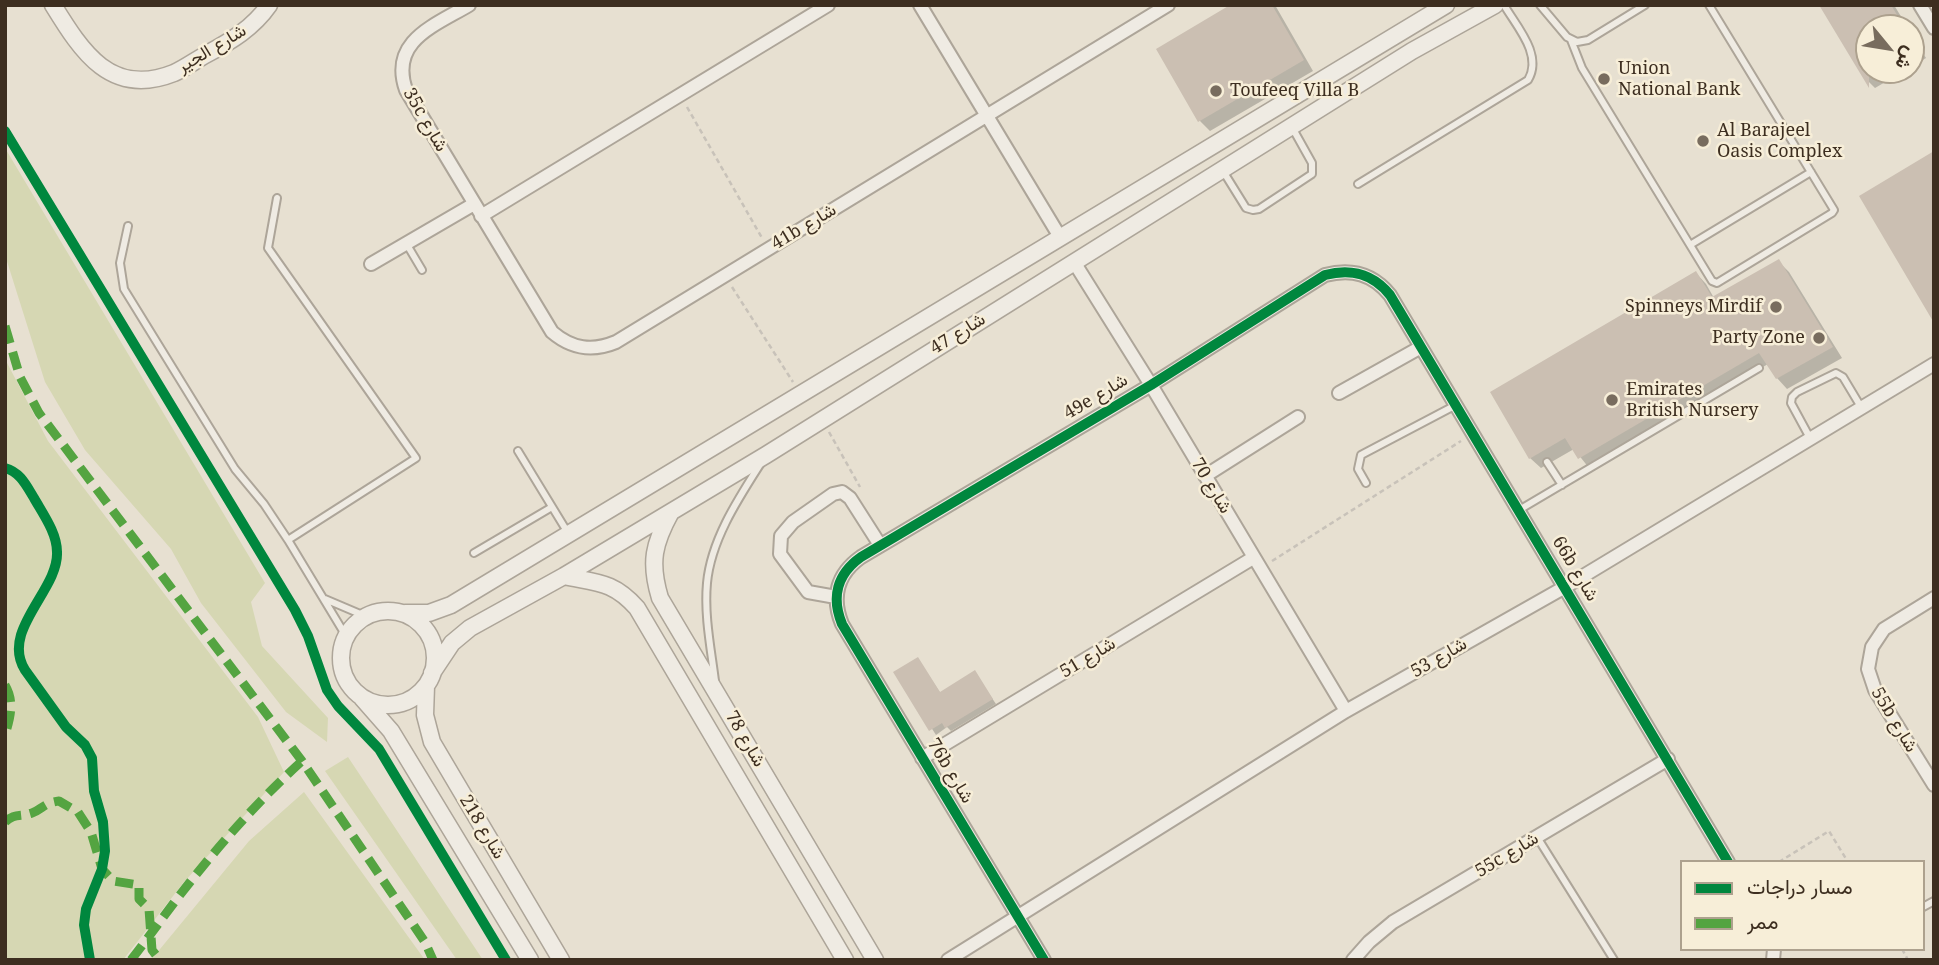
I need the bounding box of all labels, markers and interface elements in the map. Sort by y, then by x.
north arrow [1855,14,1925,84]
street label: شارع الجير [174,20,250,78]
text: ش [1889,42,1923,75]
place label: Union National Bank [1618,58,1740,100]
marker: Union National Bank [1596,71,1612,87]
place label: Toufeeq Villa B [1230,80,1359,102]
marker: Toufeeq Villa B [1208,83,1224,99]
street label: 35c شارع [398,84,452,156]
place label: Al Barajeel Oasis Complex [1717,120,1842,162]
marker: Al Barajeel Oasis Complex [1695,133,1711,149]
street label: 41b شارع [768,199,840,255]
place label: Spinneys Mirdif [1625,296,1762,318]
marker: Spinneys Mirdif [1768,299,1784,315]
street label: شارع 47 [926,309,990,359]
place label: Party Zone [1712,327,1805,349]
marker: Party Zone [1811,330,1827,346]
street label: 49e شارع [1060,370,1132,424]
place label: Emirates British Nursery [1626,379,1758,422]
marker: Emirates British Nursery [1604,392,1620,408]
street label: شارع 70 [1186,454,1236,518]
street label: 66b شارع [1547,533,1603,605]
street label: شارع 51 [1056,633,1120,683]
street label: شارع 53 [1407,633,1471,683]
street label: 55b شارع [1866,684,1922,756]
street label: شارع 78 [720,707,770,771]
street label: 76b شارع [922,735,978,807]
street label: شارع 218 [454,791,510,863]
street label: 55c شارع [1471,828,1543,882]
legend [1680,860,1925,951]
text: مسار دراجات [1747,872,1853,900]
text: ممر [1747,907,1778,935]

